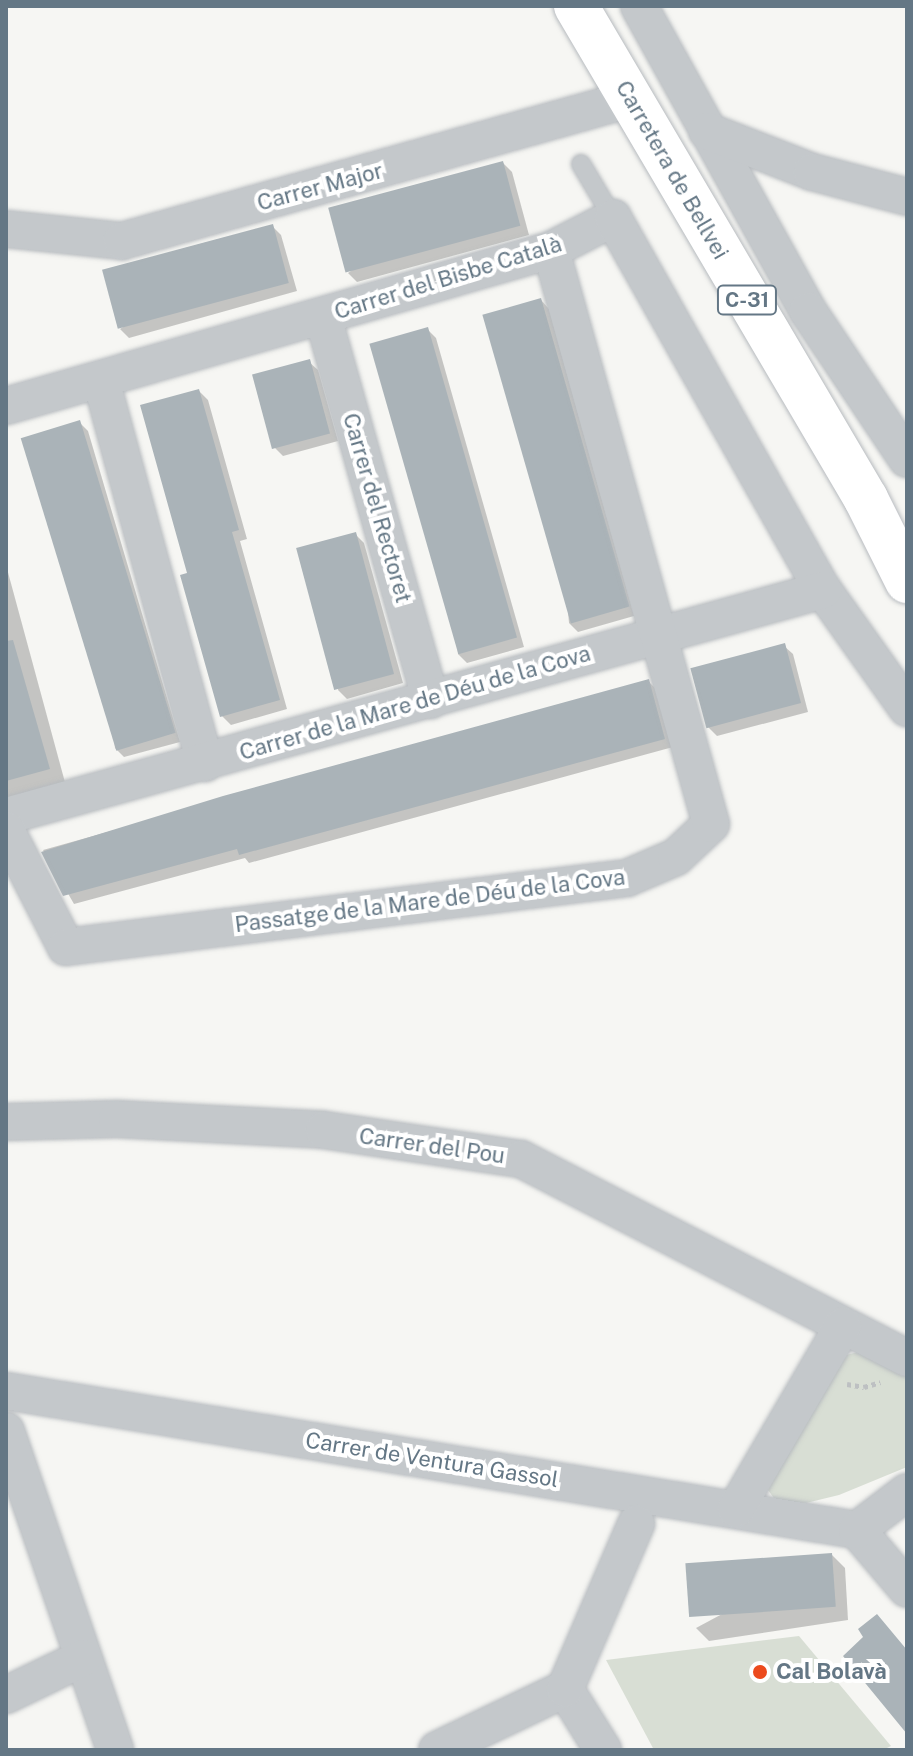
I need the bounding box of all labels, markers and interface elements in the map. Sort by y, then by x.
street label: Carretera de Bellvei [610,76,734,264]
street label: Carrer Major [254,158,386,216]
street label: Carrer del Bisbe Català [331,231,565,325]
road number: C-31 [715,284,779,316]
street label: Carrer del Rectoret [337,410,417,606]
street label: Carrer de la Mare de Déu de la Cova [236,640,594,766]
street label: Passatge de la Mare de Déu de la Cova [233,864,627,938]
street label: Carrer del Pou [357,1123,507,1169]
street label: Carrer de Ventura Gassol [303,1427,561,1493]
place label: Cal Bolavà [776,1659,887,1685]
marker: Cal Bolavà [751,1663,769,1681]

